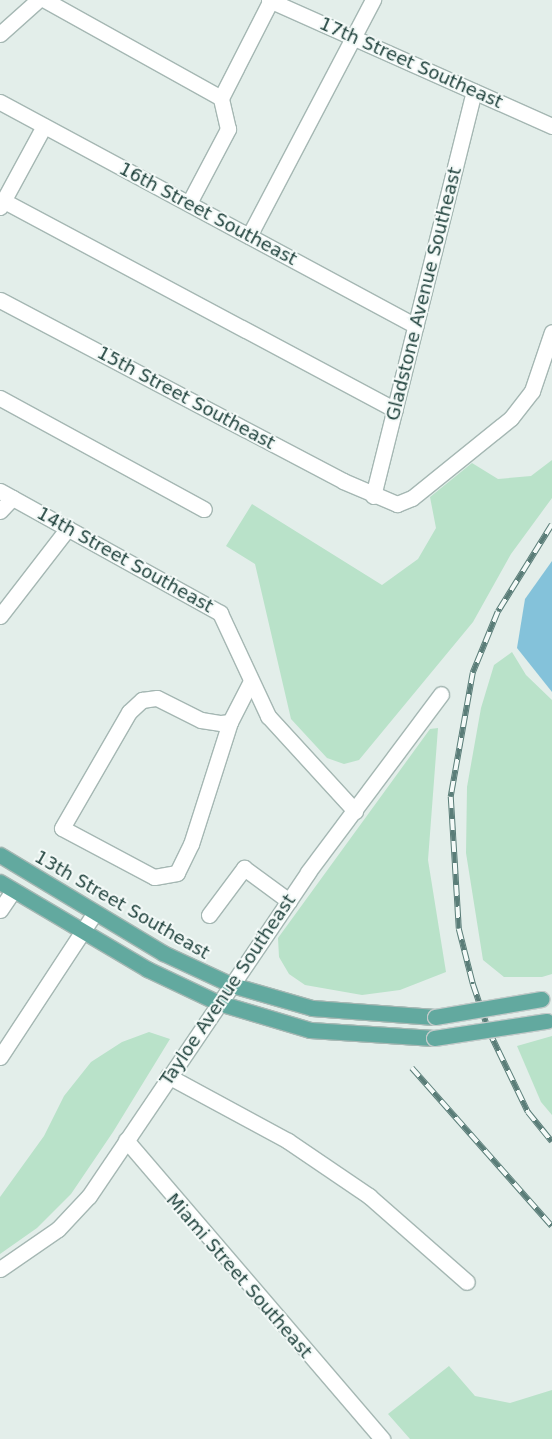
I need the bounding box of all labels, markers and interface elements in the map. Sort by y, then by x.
street label: 17th Street Southeast [316,13,506,113]
street label: 16th Street Southeast [115,158,301,270]
street label: Gladstone Avenue Southeast [382,165,466,423]
street label: 15th Street Southeast [93,342,279,454]
street label: 14th Street Southeast [33,502,217,618]
street label: 13th Street Southeast [31,846,213,964]
street label: Tayloe Avenue Southeast [156,890,300,1090]
street label: Miami Street Southeast [162,1189,316,1363]

